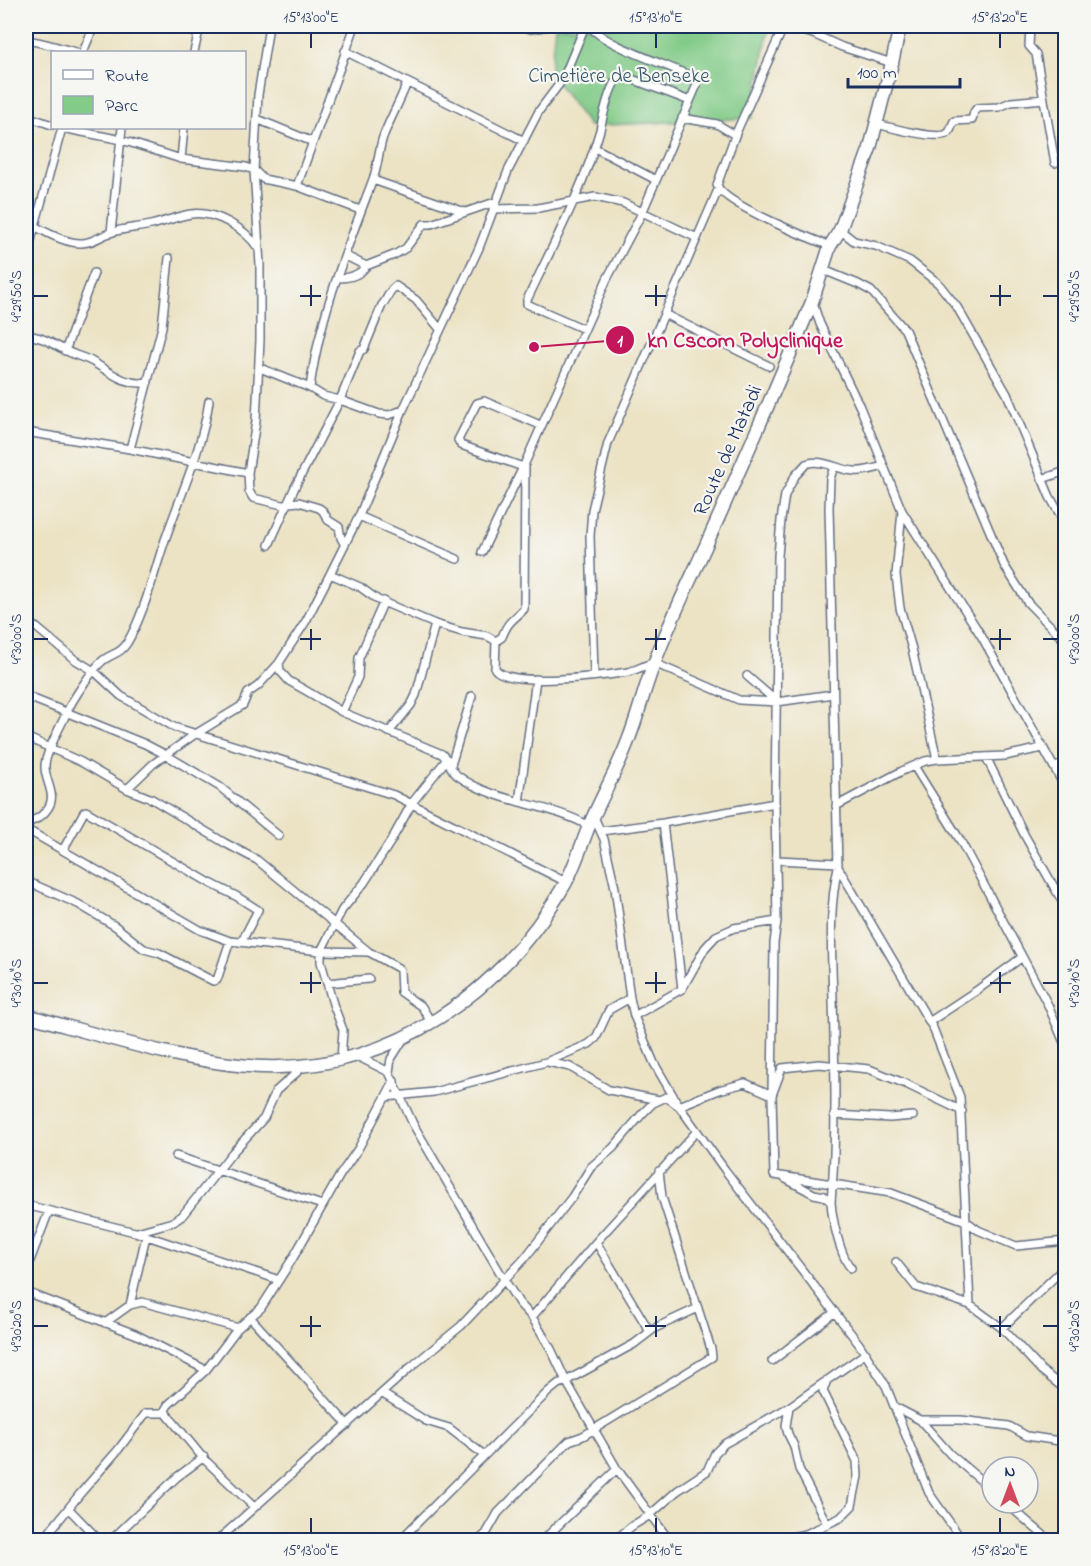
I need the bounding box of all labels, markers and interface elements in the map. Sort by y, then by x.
text: 15°13'00"E [283,7,339,29]
text: 15°13'10"E [629,7,683,29]
text: 15°13'20"E [972,7,1028,29]
legend [51,51,246,129]
scale bar [848,51,960,89]
text: 100 m [857,61,897,87]
park label: Cimetière de Benseke [528,62,710,92]
text: Route [105,64,150,90]
text: Parc [105,94,138,120]
text: 4°29'50"S [6,270,28,322]
text: 4°29'50"S [1064,270,1086,322]
callout: kn Cscom Polyclinique [605,320,855,360]
text: kn Cscom Polyclinique [647,326,844,359]
text: 1 [617,329,623,355]
street label: Route de Matadi [687,380,771,521]
text: 4°30'00"S [6,613,28,664]
text: 4°30'00"S [1064,613,1086,664]
text: 4°30'10"S [6,958,28,1007]
text: 4°30'10"S [1064,958,1086,1007]
text: 4°30'20"S [6,1300,28,1352]
text: 4°30'20"S [1064,1300,1086,1352]
north arrow [980,1455,1040,1515]
text: N [1005,1460,1016,1484]
text: 15°13'00"E [283,1540,339,1562]
text: 15°13'10"E [629,1540,683,1562]
text: 15°13'20"E [972,1540,1028,1562]

